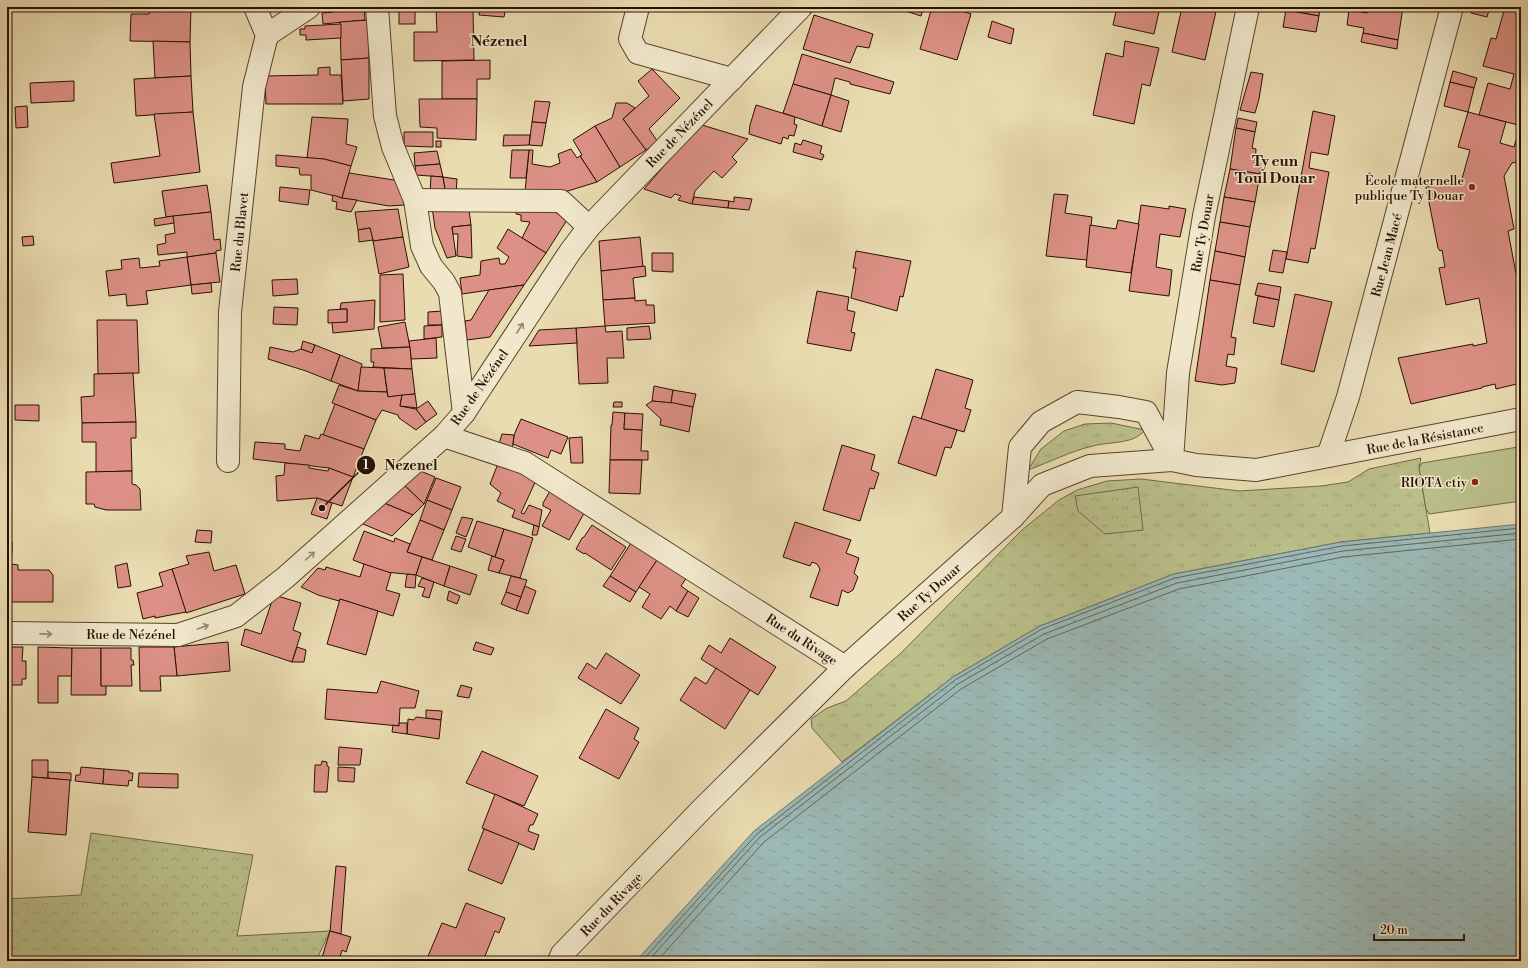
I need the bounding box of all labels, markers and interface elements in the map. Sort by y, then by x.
district label: Nézenel [470,32,528,51]
street label: Rue de Nézénel [643,96,717,171]
district label: Ty eun Toul Douar [1235,152,1316,188]
place label: École maternelle publique Ty Douar [1355,172,1464,204]
marker: École maternelle publique Ty Douar [1467,182,1477,192]
street label: Rue du Blavet [228,191,252,273]
street label: Rue Ty Douar [1188,192,1218,274]
street label: Rue Jean Macé [1368,211,1406,299]
one-way arrow [516,323,524,334]
street label: Rue de Nézénel [448,346,512,429]
street label: Rue de la Résistance [1365,420,1485,458]
callout: Nezenel [356,452,445,478]
text: Nezenel [384,457,438,475]
text: 1 [363,458,369,473]
place label: RIOTA ctiy [1401,475,1468,491]
marker: RIOTA ctiy [1470,477,1480,487]
one-way arrow [305,552,315,561]
street label: Rue Ty Douar [895,560,965,625]
street label: Rue du Rivage [762,611,841,669]
one-way arrow [196,623,209,630]
street label: Rue de Nézénel [86,627,176,643]
one-way arrow [39,630,52,638]
street label: Rue du Rivage [577,869,646,940]
scale bar [1374,916,1464,942]
text: 20 m [1380,923,1408,938]

